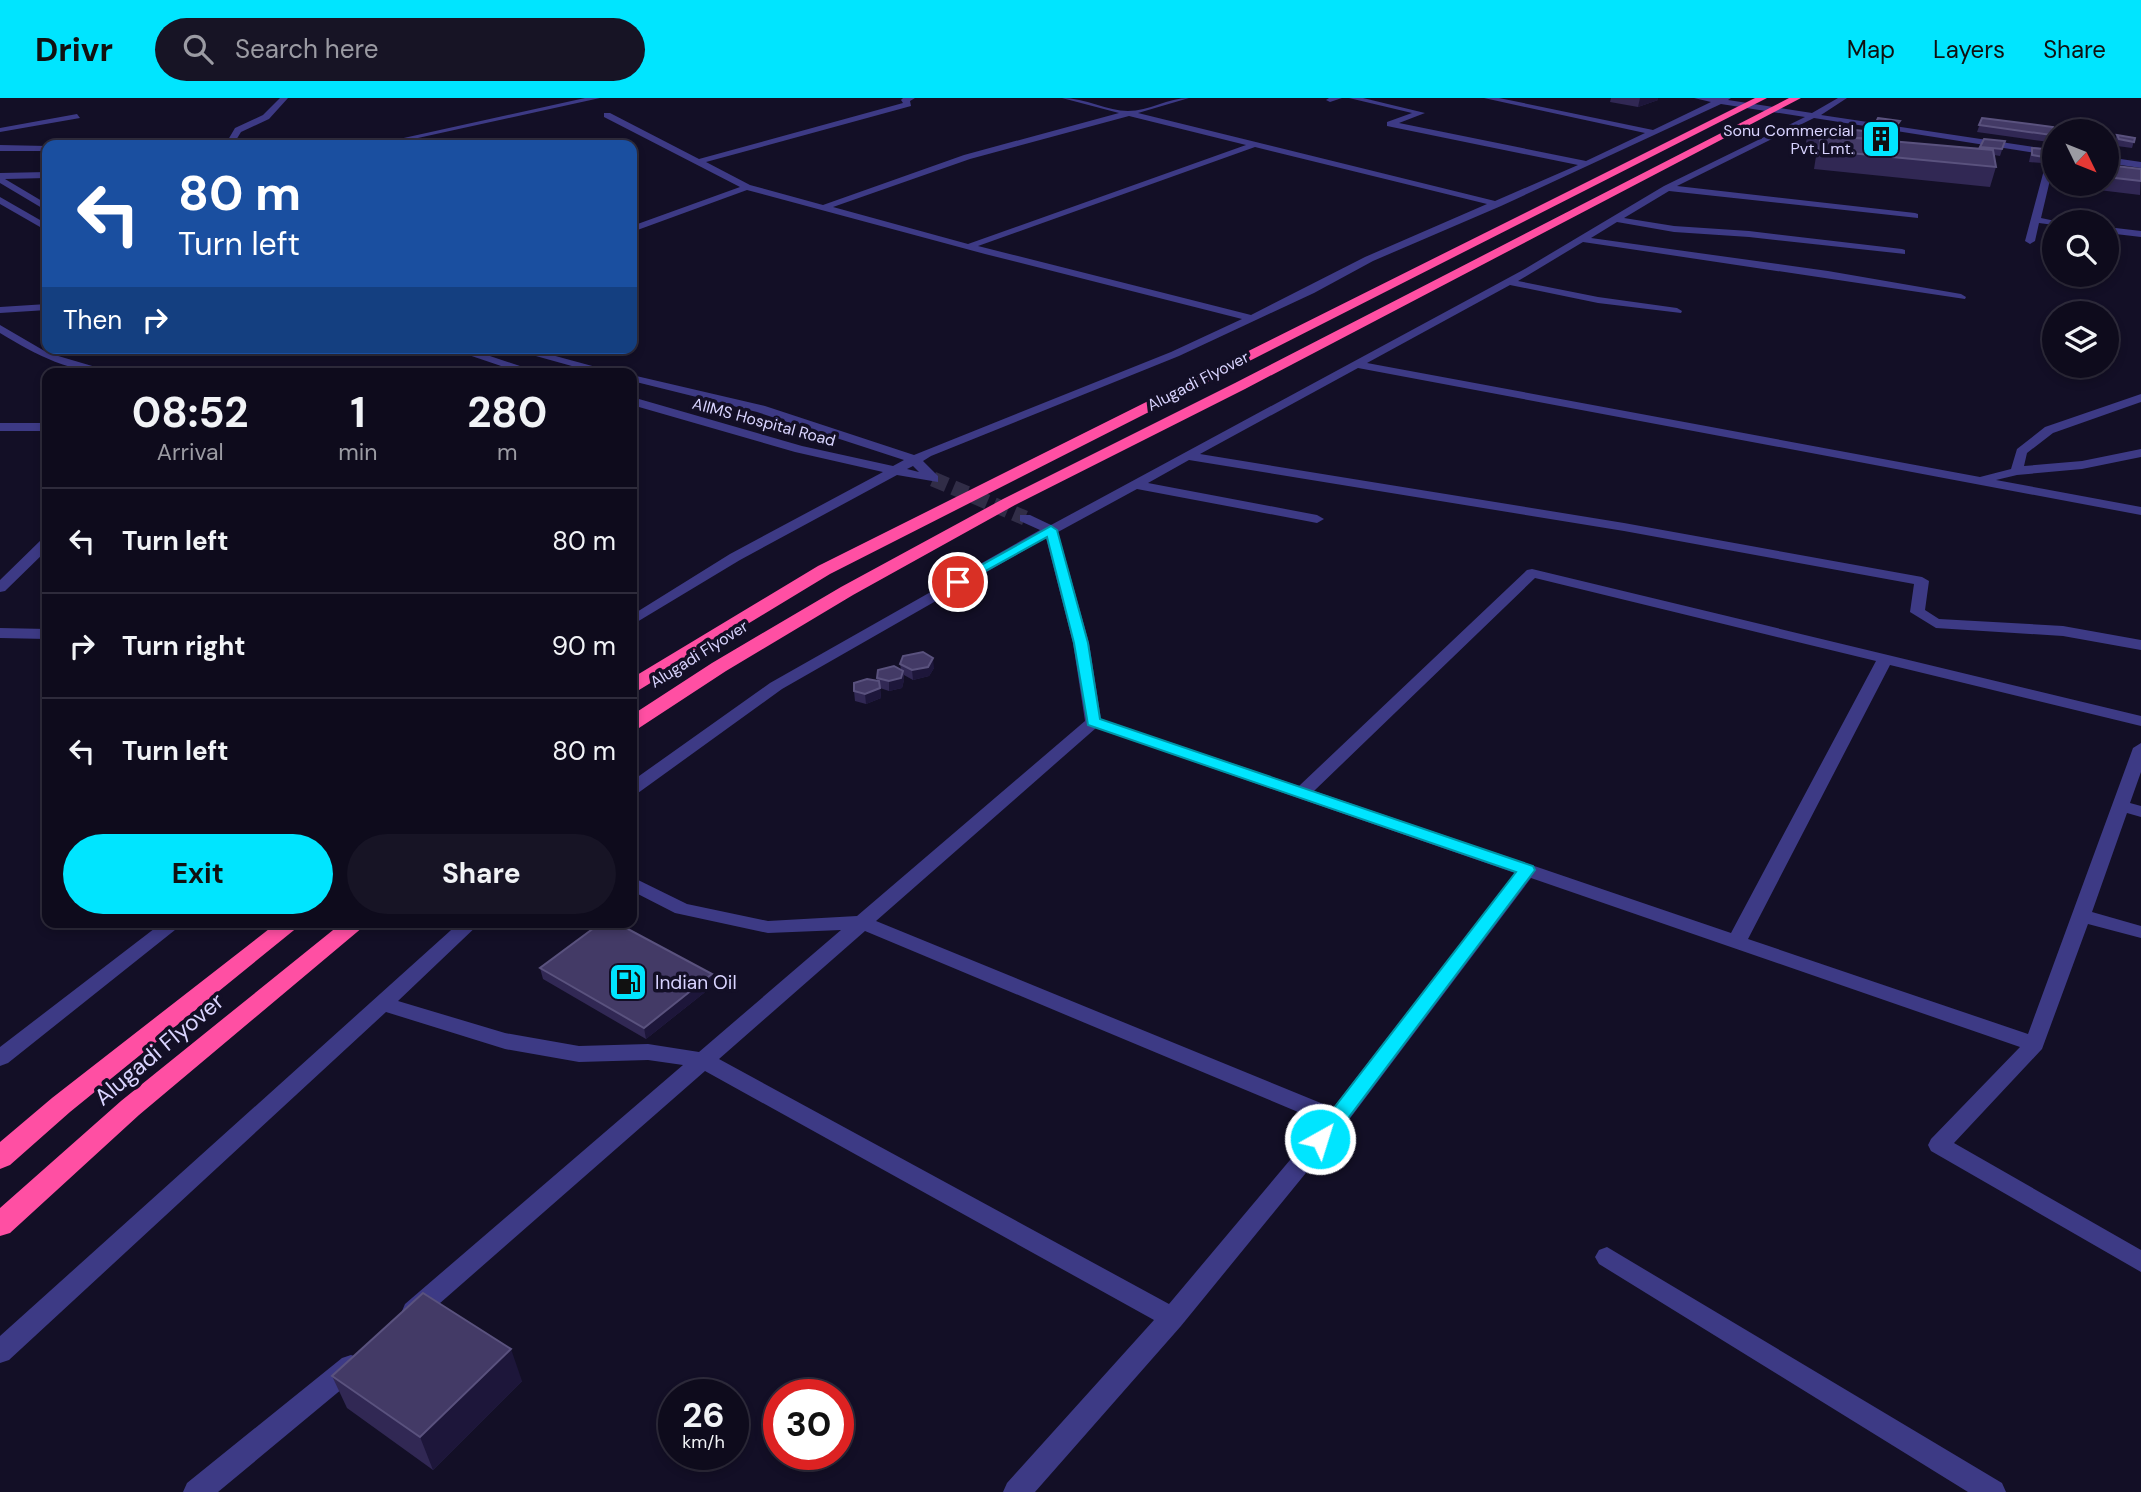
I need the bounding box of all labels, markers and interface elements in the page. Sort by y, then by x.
search box [155,18,645,81]
text: Drivr [35,28,113,71]
icon: search [179,30,217,68]
text: Search here [235,32,378,66]
text: Map [1847,34,1895,65]
text: Layers [1933,34,2005,65]
text: Share [2043,34,2106,65]
building icon: Sonu Commercial Pvt. Lmt. [1860,118,1902,160]
north arrow [2042,119,2119,196]
map controls [2042,119,2119,378]
place label: Sonu Commercial Pvt. Lmt. [1723,120,1854,159]
text: 80 m [178,161,301,225]
icon: left [63,168,154,259]
button: search [2042,210,2119,287]
text: Turn left [178,223,300,265]
icon: right [136,301,174,339]
button: layers [2042,301,2119,378]
text: Then [63,303,122,337]
street label: Alugadi Flyover [1144,346,1253,416]
text: 08:52 [132,385,249,440]
text: 1 [350,385,366,440]
text: 280 [467,385,547,440]
street label: AIIMS Hospital Road [690,393,838,451]
text: Arrival [157,437,224,467]
text: min [338,437,377,467]
text: m [497,437,517,467]
icon: left [63,522,101,560]
text: Turn left [122,524,229,558]
text: 80 m [552,524,616,558]
pin [928,552,988,612]
icon: arrive [939,563,977,601]
street label: Alugadi Flyover [646,616,752,692]
icon: right [63,627,101,665]
text: Turn right [122,629,246,663]
text: 90 m [552,629,616,663]
icon: left [63,732,101,770]
text: Turn left [122,734,229,768]
text: 80 m [552,734,616,768]
button: Exit [63,834,333,914]
button: Share [347,834,616,914]
fuel station icon: Indian Oil [607,961,649,1003]
place label: Indian Oil [655,970,737,995]
street label: Alugadi Flyover [88,986,230,1112]
position arrow [1283,1102,1357,1176]
speed limit sign: 30 [763,1379,854,1470]
text: 26 [682,1392,725,1438]
text: km/h [682,1430,725,1454]

